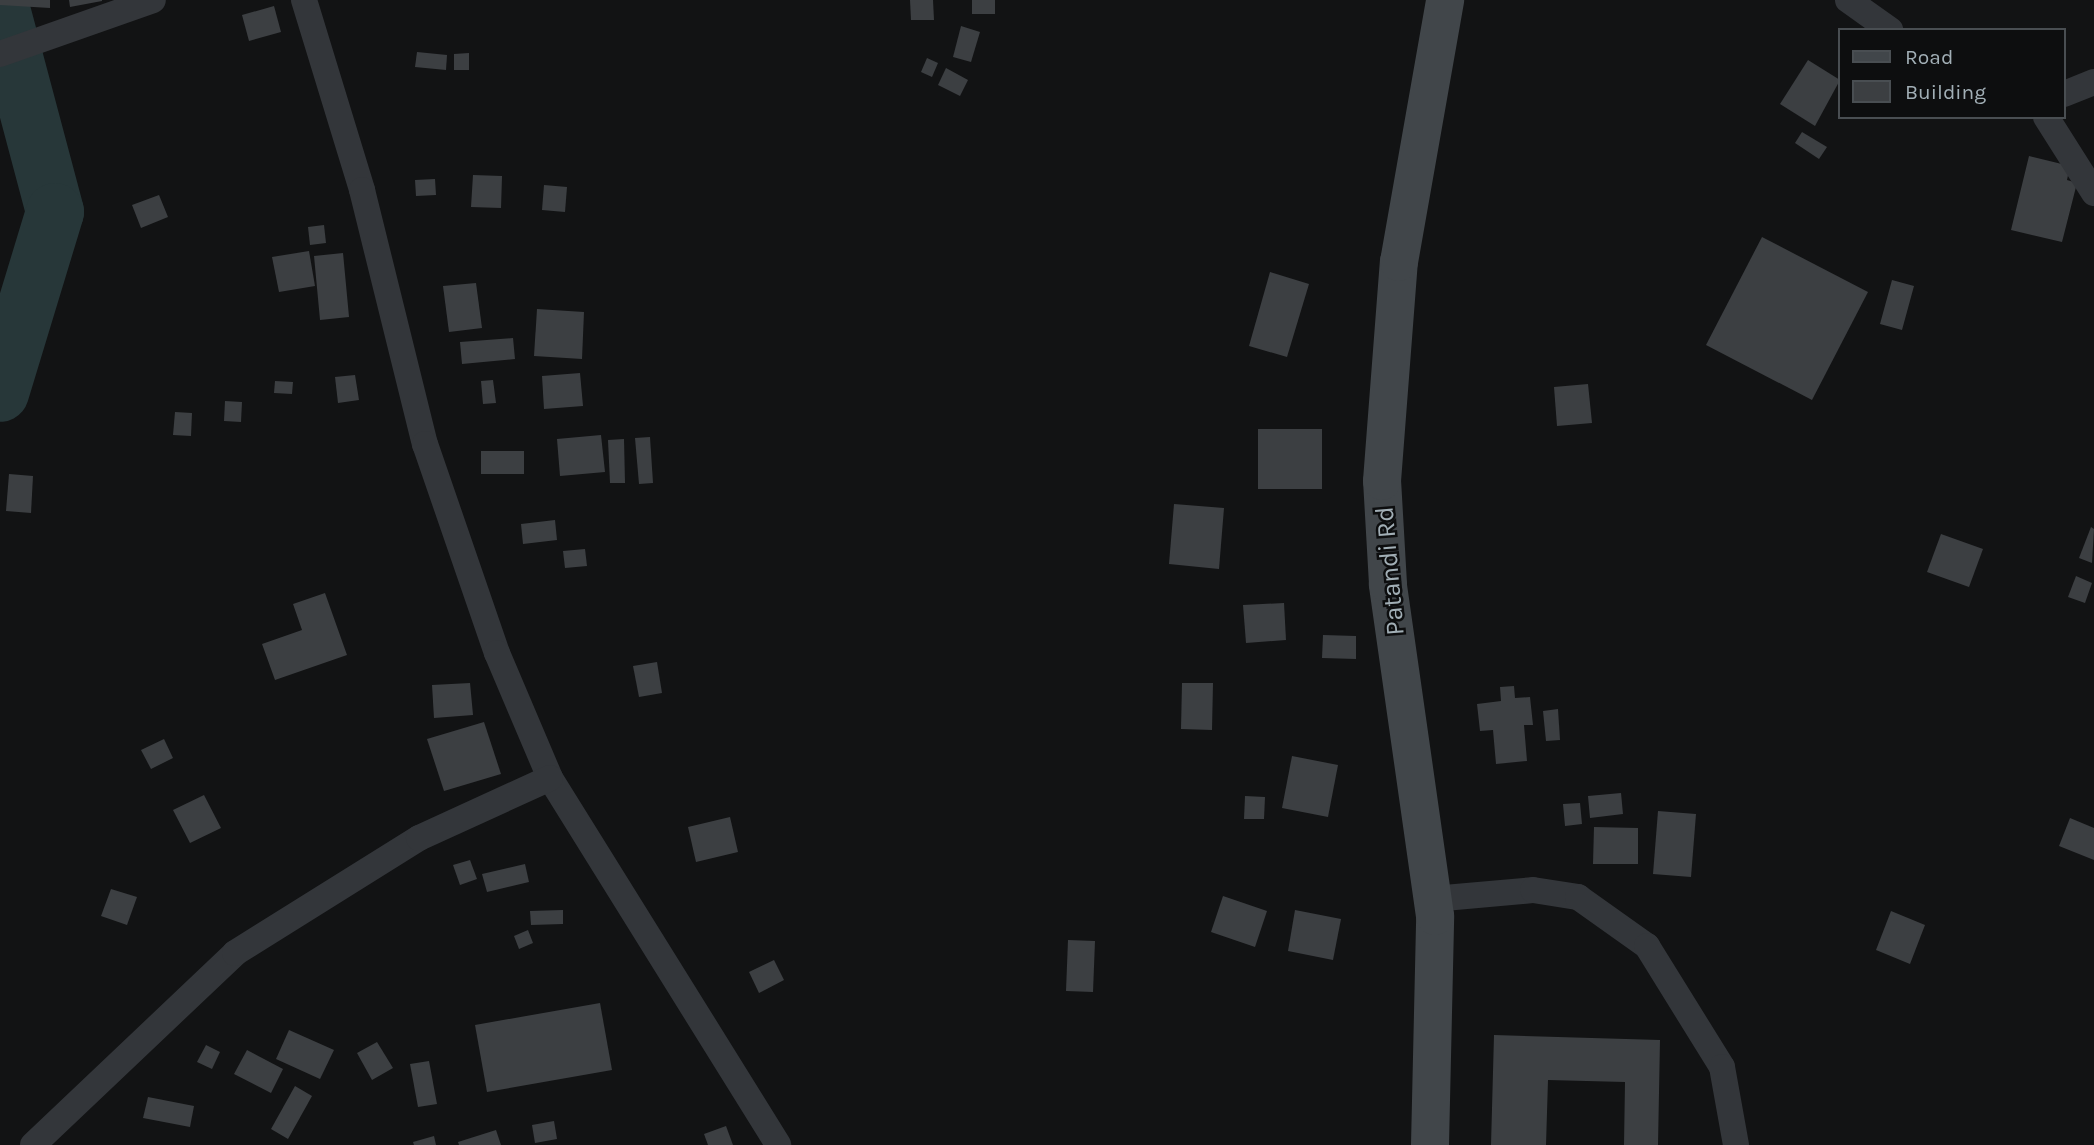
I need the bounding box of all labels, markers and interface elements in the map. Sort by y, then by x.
legend [1839,28,2066,119]
text: Road [1905,45,1953,69]
text: Building [1905,80,1986,104]
street label: Patandi Rd [1369,505,1411,637]

